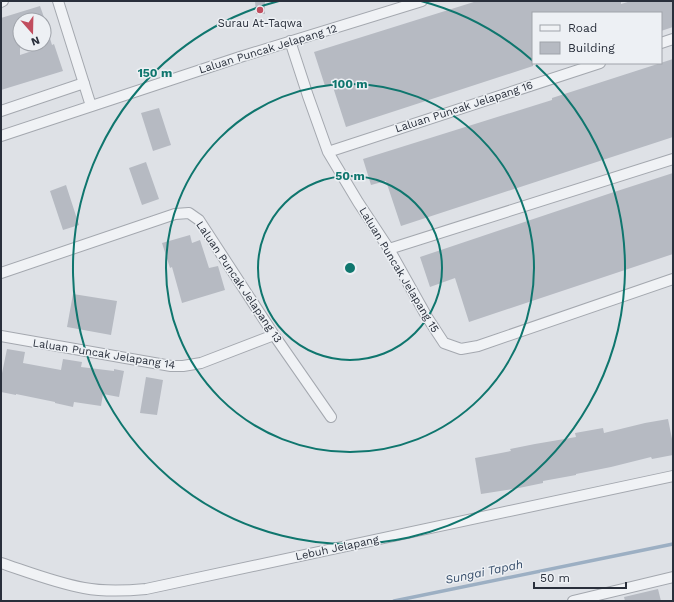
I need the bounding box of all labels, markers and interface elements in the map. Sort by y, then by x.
marker: Surau At-Taqwa [255,5,265,15]
north arrow [12,12,52,52]
legend [532,12,662,64]
place label: Surau At-Taqwa [218,17,302,30]
text: Road [568,21,597,35]
street label: Laluan Puncak Jelapang 12 [197,22,339,76]
text: N [29,33,41,48]
text: Building [568,41,615,55]
text: 150 m [138,66,172,80]
text: 100 m [332,77,368,91]
street label: Laluan Puncak Jelapang 16 [393,78,535,135]
text: 50 m [335,169,365,183]
street label: Laluan Puncak Jelapang 15 [356,205,442,335]
street label: Laluan Puncak Jelapang 13 [193,219,285,345]
centre of rings [343,261,357,275]
street label: Laluan Puncak Jelapang 14 [32,336,177,372]
street label: Lebuh Jelapang [294,533,380,563]
water label: Sungai Tapah [444,557,524,587]
scale bar [534,564,626,590]
text: 50 m [540,571,570,585]

